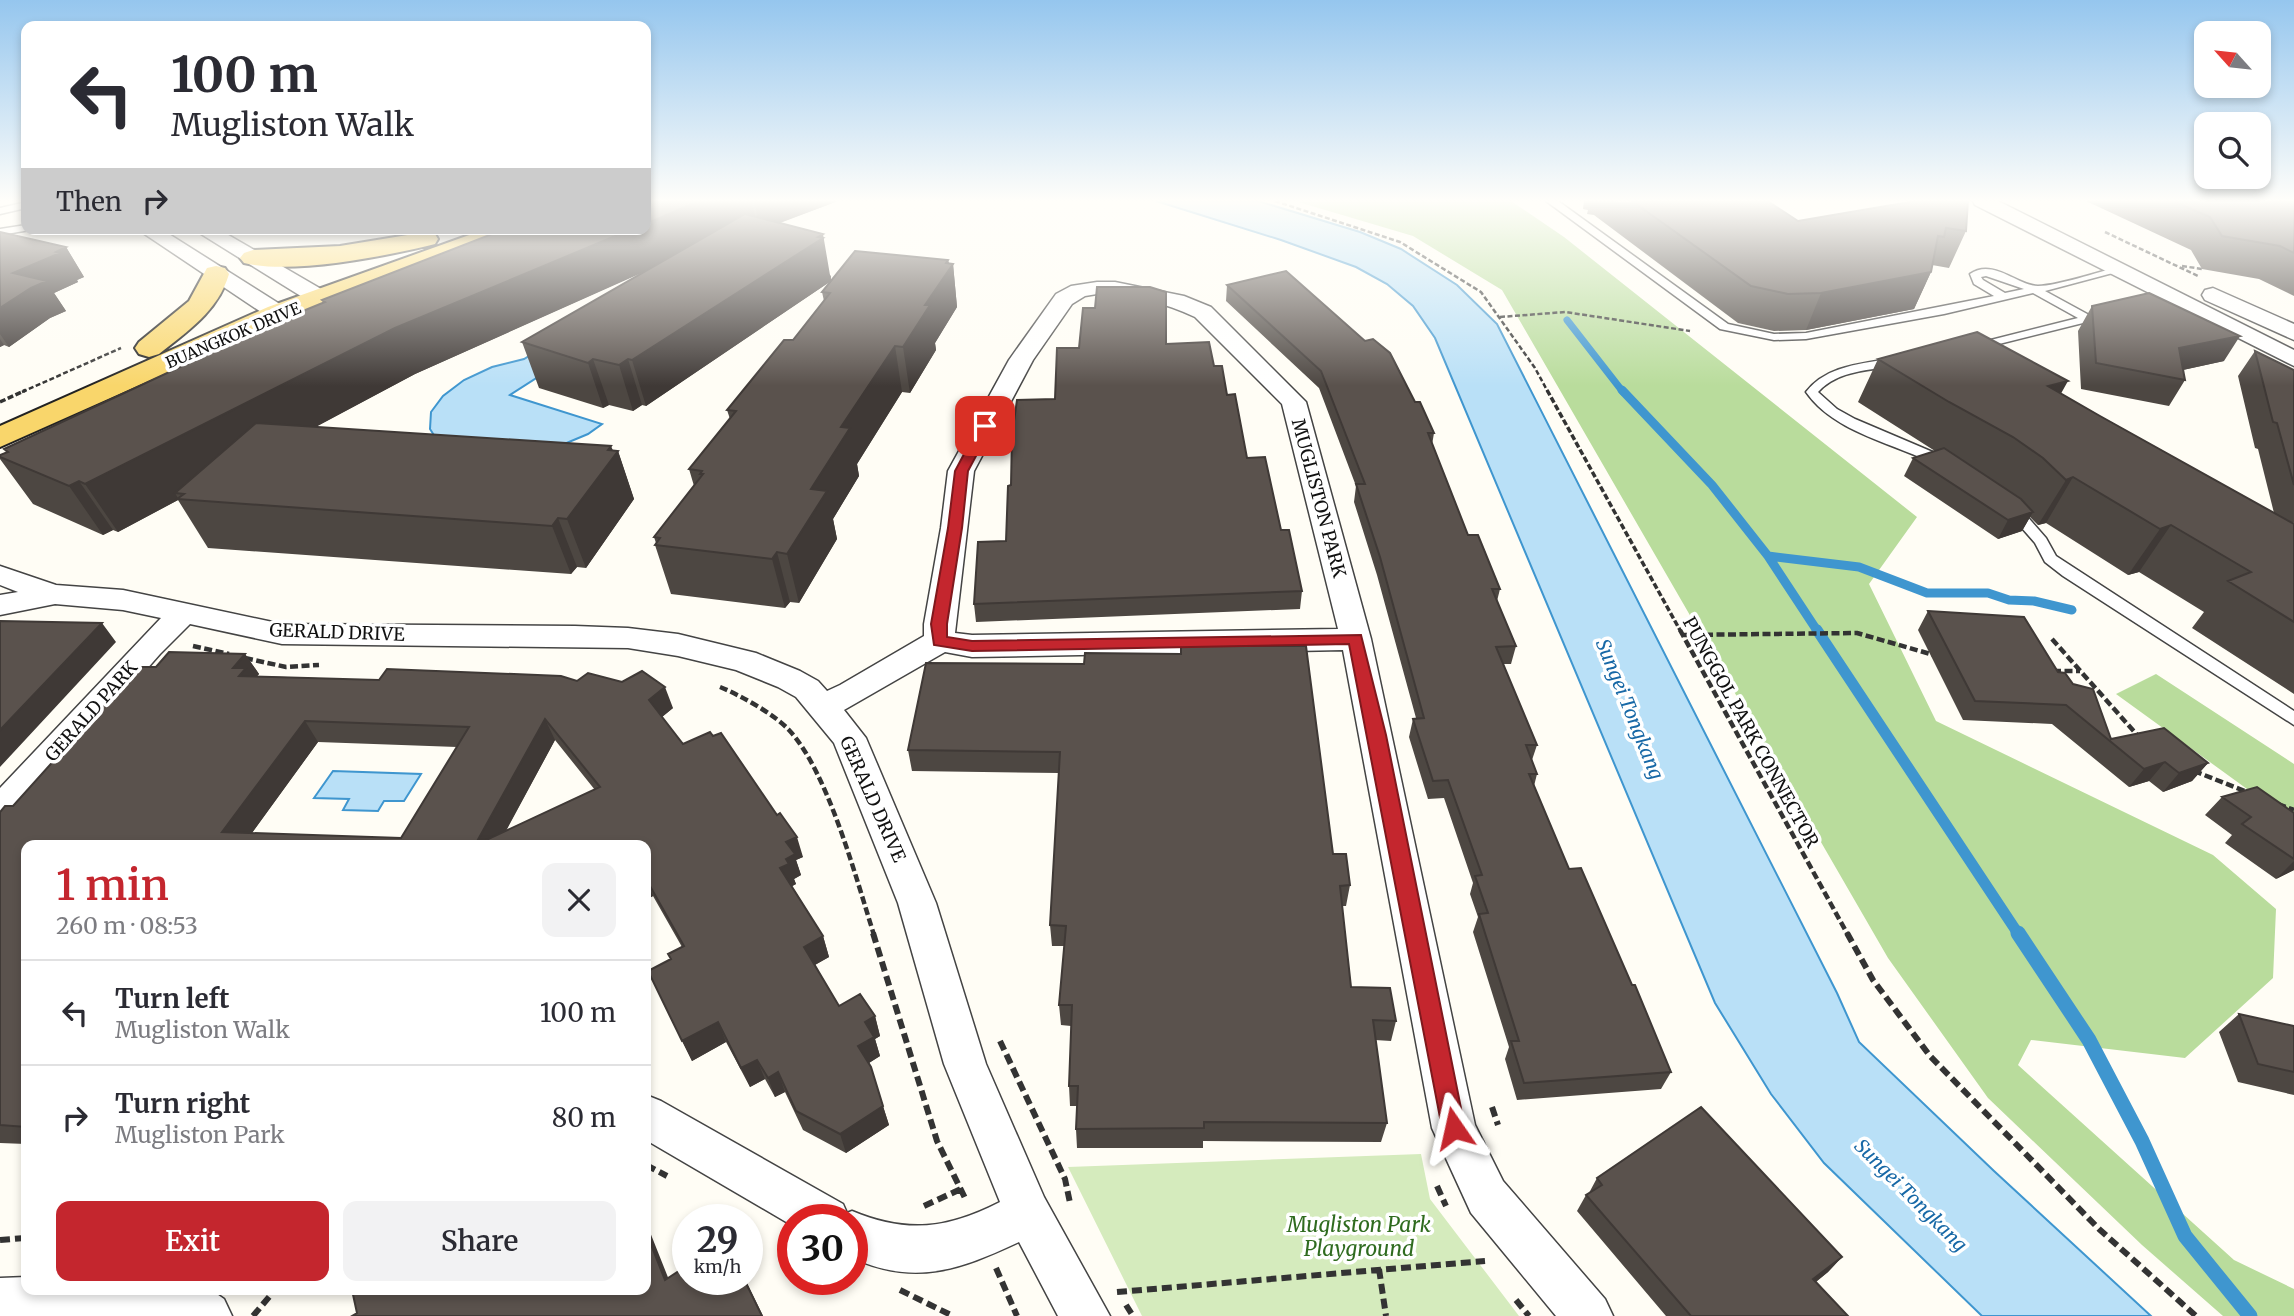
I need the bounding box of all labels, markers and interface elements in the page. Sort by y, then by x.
north arrow [2194,21,2272,98]
map controls [2194,21,2271,189]
text: 100 m [171,44,318,105]
icon: left [56,49,147,140]
text: Mugliston Walk [171,105,414,145]
button: search [2194,112,2271,189]
icon: right [136,182,174,220]
text: Then [56,185,122,218]
street label: BUANGKOK DRIVE [162,297,304,372]
pin [955,396,1015,456]
icon: arrive [966,407,1004,445]
street label: MUGLISTON PARK [1287,416,1351,580]
street label: PUNGGOL PARK CONNECTOR [1678,613,1824,852]
street label: GERALD DRIVE [269,618,406,646]
water label: Sungei Tongkang [1591,635,1669,783]
street label: GERALD PARK [40,656,142,766]
street label: GERALD DRIVE [835,733,911,866]
text: 1 min [56,859,169,911]
button: close [542,863,616,937]
text: 260 m · 08:53 [56,911,198,940]
text: Turn left [115,982,229,1015]
icon: left [56,994,94,1032]
text: 100 m [540,996,616,1029]
text: Mugliston Walk [115,1015,290,1044]
text: Turn right [115,1087,250,1120]
position arrow [1417,1091,1491,1165]
icon: right [56,1099,94,1137]
text: 80 m [552,1101,616,1134]
text: Mugliston Park [115,1120,285,1149]
water label: Sungei Tongkang [1850,1134,1973,1257]
button: Exit [56,1201,329,1281]
button: Share [343,1201,616,1281]
speed limit sign: 30 [777,1204,868,1295]
park label: Mugliston Park Playground [1286,1211,1432,1262]
text: 29 [697,1218,738,1262]
text: km/h [694,1255,741,1278]

